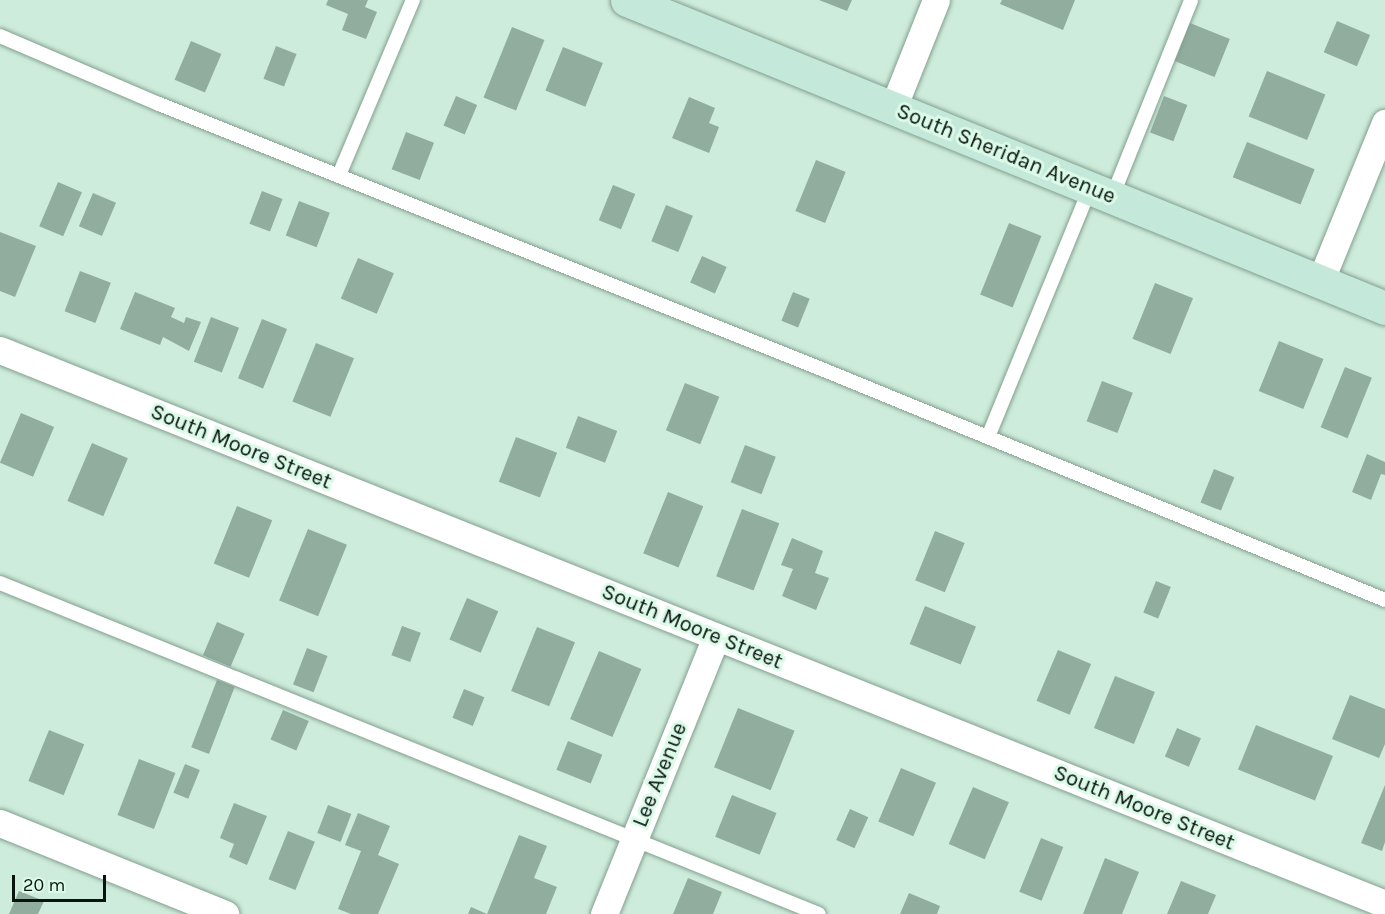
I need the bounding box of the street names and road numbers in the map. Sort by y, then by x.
street label: South Sheridan Avenue [893,98,1119,210]
street label: South Moore Street [147,399,335,495]
street label: South Moore Street [598,579,786,675]
street label: Lee Avenue [627,719,693,831]
street label: South Moore Street [1050,760,1238,856]

